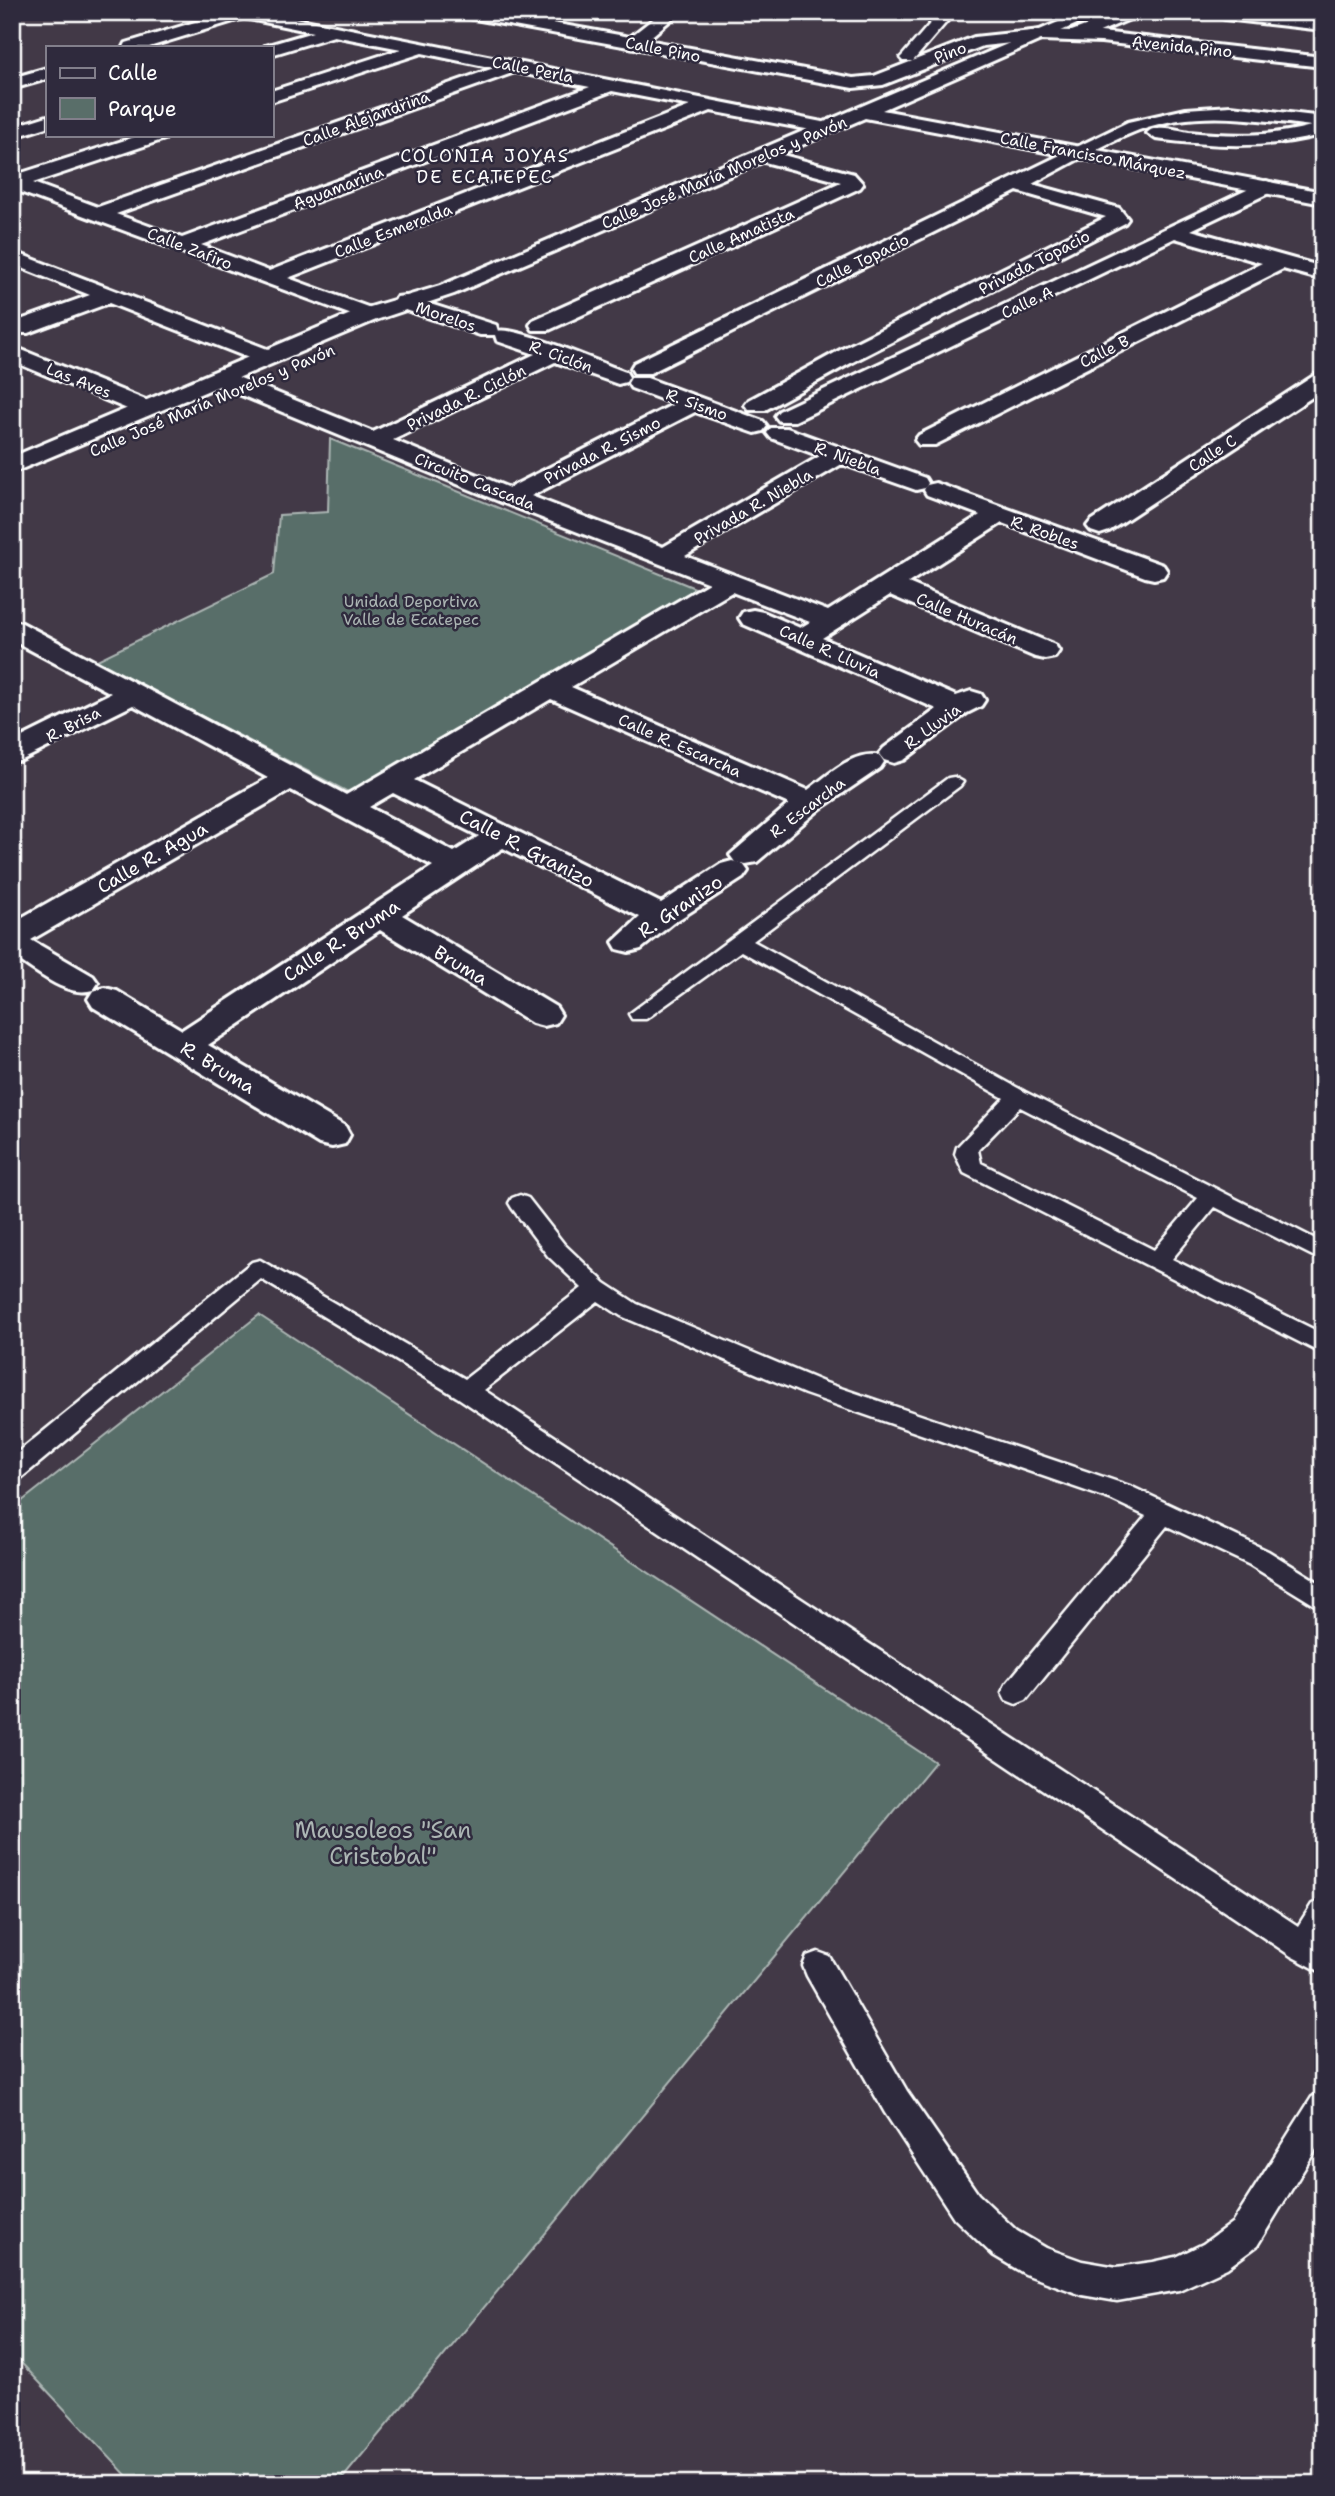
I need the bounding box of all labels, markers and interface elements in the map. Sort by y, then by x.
street label: Avenida Pino [1131,31,1233,62]
street label: Calle Pino [623,32,702,67]
street label: Pino [931,37,969,68]
legend [46,46,273,136]
street label: Calle Perla [490,51,576,88]
text: Calle [108,59,158,87]
street label: Calle Alejandrina [300,86,433,151]
text: Parque [108,95,177,123]
street label: Calle José María Morelos y Pavón [598,111,850,234]
street label: Calle Francisco Márquez [998,127,1188,184]
district label: COLONIA JOYAS DE ECATEPEC [400,144,570,189]
street label: Aguamarina [290,161,386,214]
street label: Calle Esmeralda [331,198,455,263]
street label: Calle Amatista [685,203,797,268]
street label: Calle Zafiro [144,223,235,274]
street label: Privada Topacio [975,225,1093,300]
street label: Calle Topacio [812,229,912,292]
street label: Calle A [998,281,1057,324]
street label: Morelos [413,296,479,337]
street label: Calle B [1076,330,1133,373]
street label: R. Ciclón [526,335,596,378]
street label: Calle José María Morelos y Pavón [86,339,338,462]
street label: Las Aves [43,358,114,403]
street label: Privada R. Ciclón [403,359,529,435]
street label: R. Sismo [663,384,731,425]
street label: Privada R. Sismo [540,412,664,489]
street label: Calle C [1184,430,1240,477]
street label: R. Niebla [811,437,884,480]
street label: Circuito Cascada [411,448,538,515]
street label: Privada R. Niebla [690,464,816,549]
street label: R. Robles [1008,510,1082,555]
street label: Calle Huracán [913,588,1021,649]
park label: Unidad Deportiva Valle de Ecatepec [343,591,479,630]
street label: Calle R. Lluvia [776,620,884,683]
street label: R. Lluvia [900,699,965,754]
street label: R. Brisa [42,702,104,747]
street label: Calle R. Escarcha [615,709,745,782]
street label: R. Escarcha [765,772,849,843]
street label: Calle R. Granizo [455,804,598,893]
street label: Calle R. Agua [92,816,212,899]
street label: R. Granizo [633,869,727,944]
street label: Calle R. Bruma [278,893,405,987]
street label: Bruma [429,940,492,991]
street label: R. Bruma [176,1035,260,1100]
park label: Mausoleos "San Cristobal" [295,1815,471,1871]

